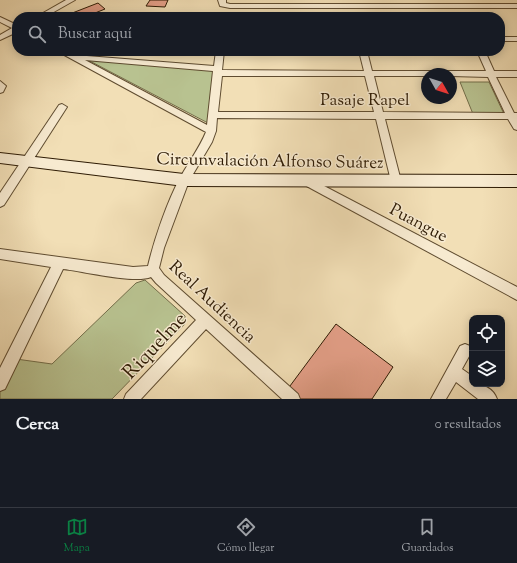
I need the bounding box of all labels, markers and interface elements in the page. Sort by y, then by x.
search box [12,12,505,56]
icon: search [26,23,48,45]
text: Buscar aquí [58,24,132,45]
north arrow [421,68,457,104]
street label: Pasaje Rapel [320,89,410,113]
street label: Circunvalación Alfonso Suárez [156,148,384,176]
street label: Puangue [385,198,452,249]
street label: Real Audiencia [163,256,261,349]
street label: Riquelme [117,306,195,387]
map controls [469,315,505,387]
button: locate [469,315,505,351]
button: layers [469,351,505,387]
text: Cerca [16,413,59,437]
text: 0 resultados [435,416,501,434]
tab: Mapa [64,516,90,556]
tab: Cómo llegar [217,516,274,556]
tab: Guardados [401,516,453,556]

